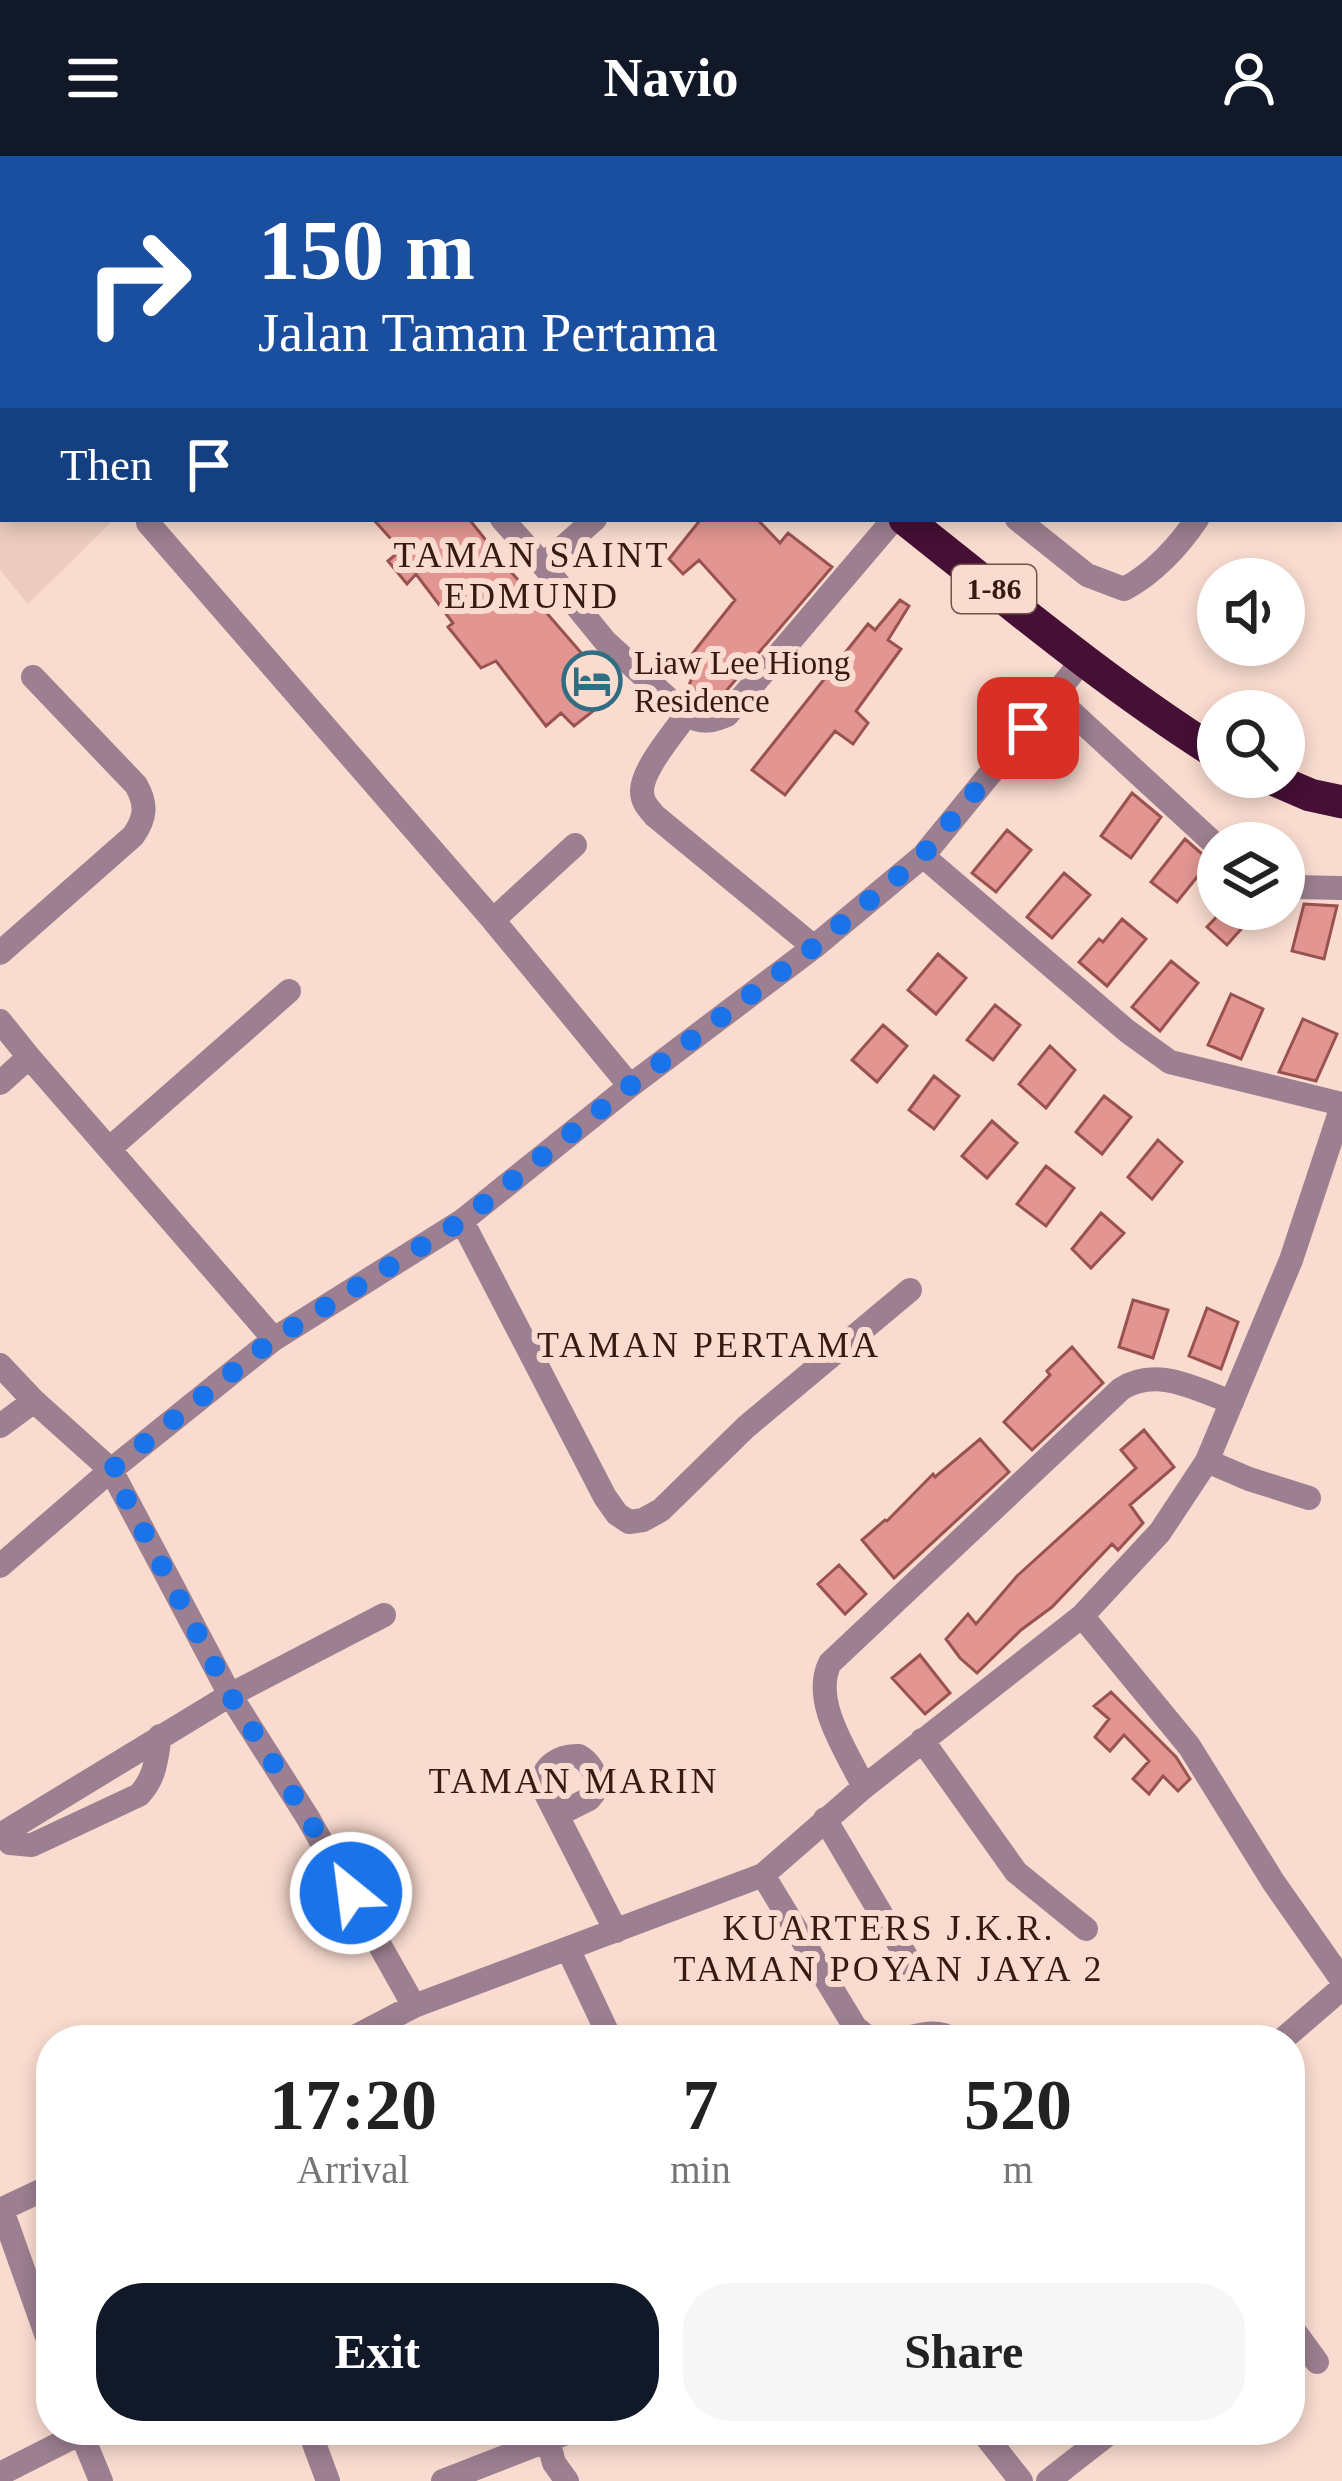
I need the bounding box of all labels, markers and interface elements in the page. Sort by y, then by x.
icon: menu [60,45,126,111]
icon: person [1216,45,1282,111]
text: Navio [604,48,739,108]
icon: right [60,204,216,360]
text: 150 m [258,204,475,297]
text: Jalan Taman Pertama [258,303,718,363]
icon: arrive [176,432,242,498]
text: Then [60,440,152,490]
district label: TAMAN SAINT EDMUND [393,535,671,616]
map controls [1197,558,1305,930]
button: sound [1197,558,1305,666]
road number: 1-86 [952,565,1036,613]
place label: Liaw Lee Hiong Residence [634,645,850,719]
hotel icon: Liaw Lee Hiong Residence [561,650,623,712]
pin [977,677,1079,779]
button: search [1197,690,1305,798]
icon: arrive [995,695,1061,761]
button: layers [1197,822,1305,930]
district label: TAMAN PERTAMA [537,1325,881,1365]
district label: TAMAN MARIN [428,1761,720,1801]
position arrow [288,1830,414,1956]
district label: KUARTERS J.K.R. TAMAN POYAN JAYA 2 [674,1908,1104,1989]
text: 17:20 [269,2065,437,2145]
text: 7 [682,2065,718,2145]
text: 520 [964,2065,1072,2145]
text: Arrival [297,2148,409,2191]
text: min [670,2148,731,2191]
text: m [1003,2148,1033,2191]
button: Exit [96,2283,659,2421]
button: Share [683,2283,1245,2421]

